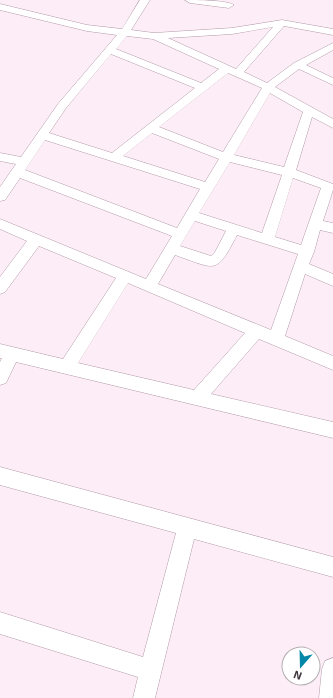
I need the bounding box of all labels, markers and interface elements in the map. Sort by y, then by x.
north arrow [281,646,321,686]
text: N [291,668,303,683]

